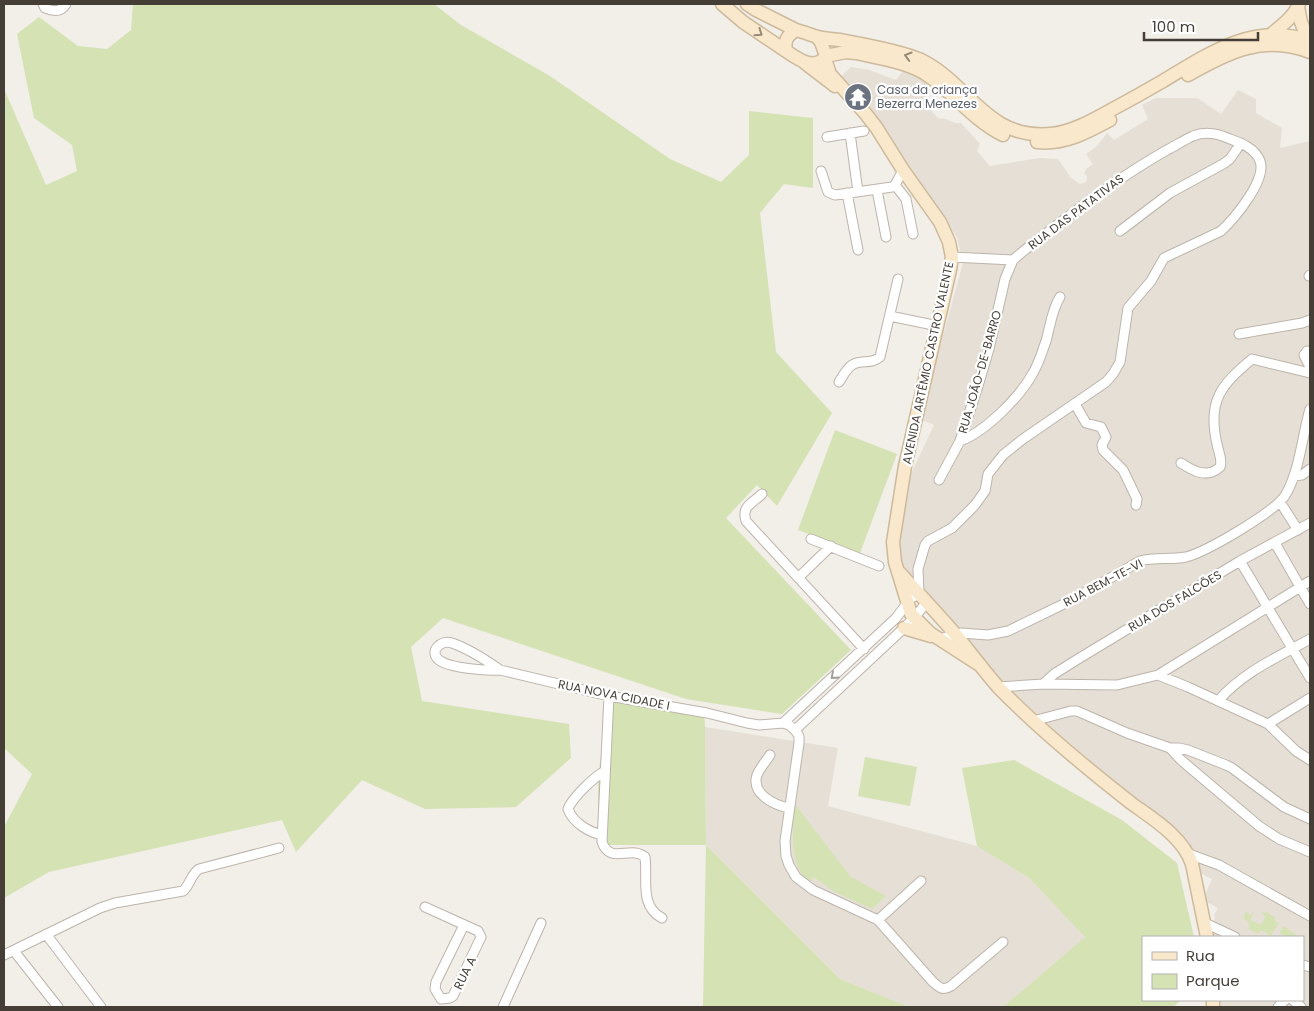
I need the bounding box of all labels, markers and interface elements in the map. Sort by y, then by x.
scale bar [1144,10,1258,42]
text: 100 m [1152,16,1195,37]
one-way arrow [753,27,763,36]
one-way arrow [904,51,913,62]
place label: Casa da criança Bezerra Menezes [877,81,977,112]
temple icon: Casa da criança Bezerra Menezes [843,82,873,112]
street label: RUA DAS PATATIVAS [1024,170,1127,253]
street label: AVENIDA ARTÊMIO CASTRO VALENTE [898,260,957,466]
street label: RUA JOÃO-DE-BARRO [954,308,1005,435]
street label: RUA BEM-TE-VI [1060,554,1145,611]
street label: RUA DOS FALCÕES [1125,566,1225,635]
one-way arrow [831,670,840,679]
street label: RUA NOVA CIDADE I [557,675,671,714]
legend [1142,936,1304,1001]
text: Rua [1186,945,1215,966]
street label: RUA A [449,953,480,992]
text: Parque [1186,970,1239,991]

